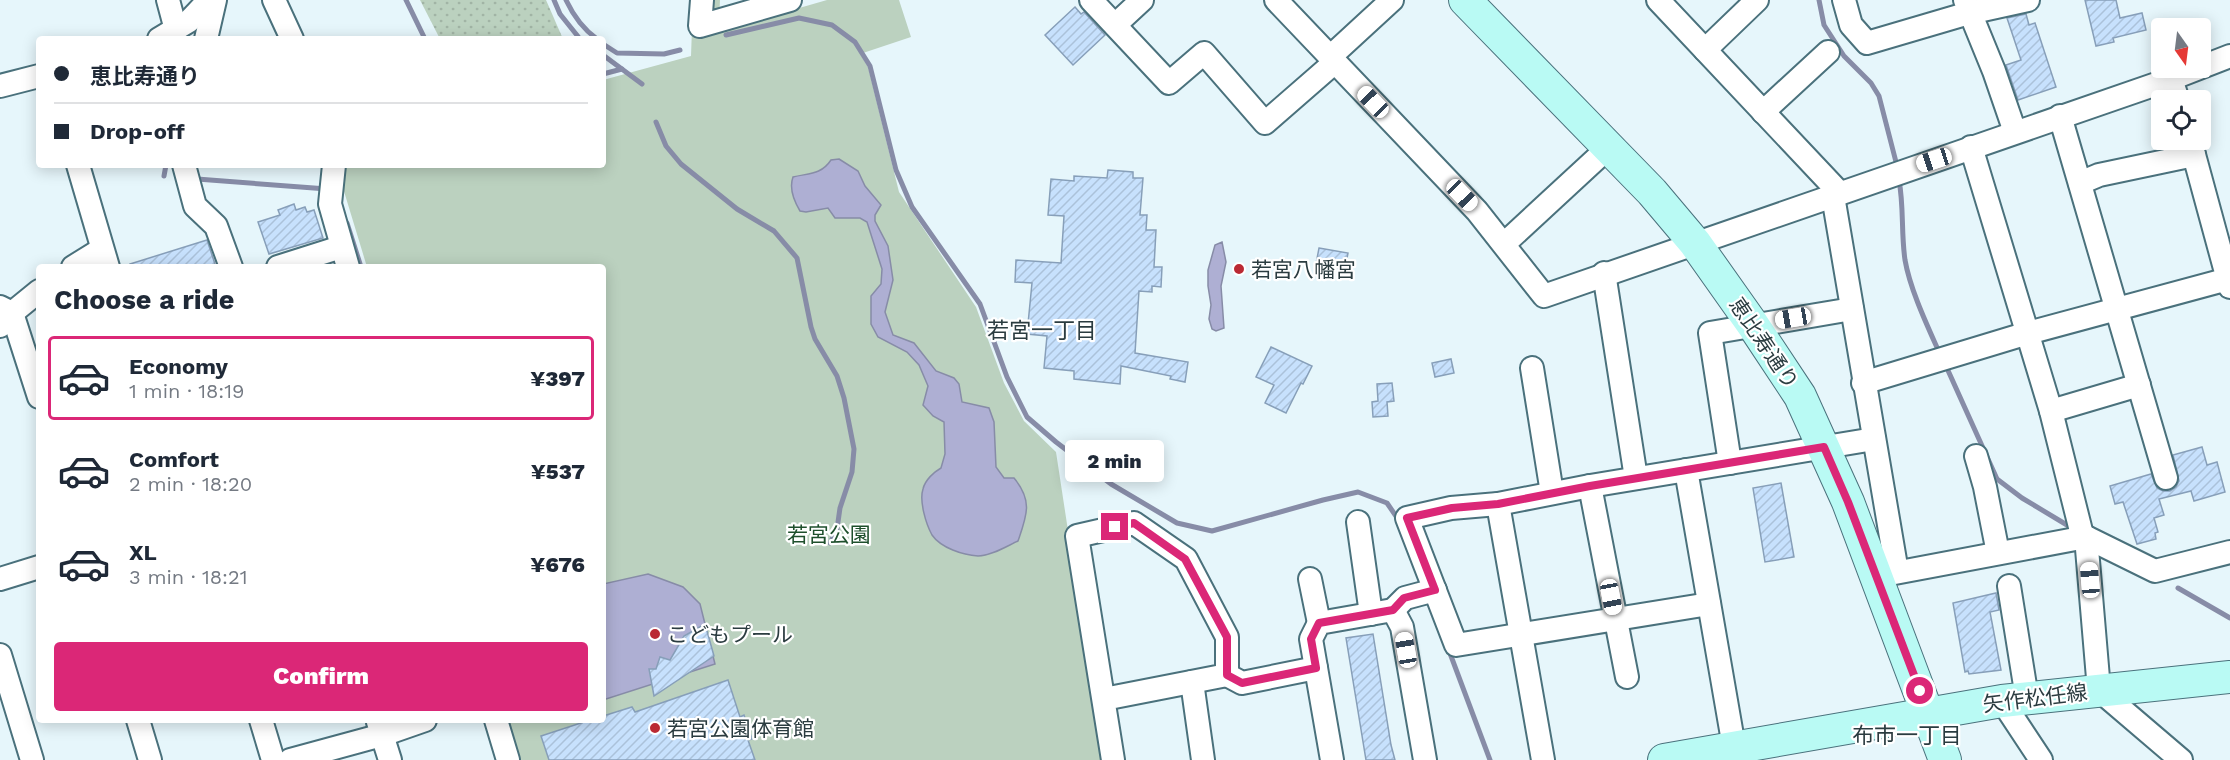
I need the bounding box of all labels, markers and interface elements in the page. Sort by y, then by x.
north arrow [2151,18,2211,78]
map controls [2151,18,2211,150]
text: 恵比寿通り [90,64,200,89]
car [1354,83,1392,121]
button: locate [2151,90,2211,150]
text: Drop-off [90,119,185,144]
car [1914,146,1954,174]
car [1443,176,1481,214]
place label: 若宮八幡宮 [1251,257,1356,282]
marker: 若宮八幡宮 [1232,262,1246,276]
text: Choose a ride [54,284,234,316]
street label: 恵比寿通り [1724,292,1804,394]
car [1774,306,1812,330]
district label: 若宮一丁目 [987,318,1097,343]
icon: car [57,351,111,405]
text: Economy [129,354,228,379]
text: ¥397 [530,366,585,391]
text: 1 min · 18:19 [129,379,244,403]
callout: 2 min [1066,440,1164,482]
icon: car [57,444,111,498]
text: Comfort [129,447,219,472]
text: 2 min [1087,449,1142,473]
text: ¥537 [531,459,585,484]
text: 2 min · 18:20 [129,472,252,496]
route end [1101,513,1128,540]
park label: 若宮公園 [787,522,871,547]
icon: car [57,537,111,591]
text: XL [129,540,157,565]
text: ¥676 [530,552,585,577]
car [2079,561,2101,599]
text: 3 min · 18:21 [129,565,248,589]
car [1599,578,1623,616]
place label: こどもプール [667,622,793,647]
marker: こどもプール [648,627,662,641]
car [1394,631,1418,669]
button: Confirm [54,642,588,711]
route start [1906,677,1933,704]
street label: 矢作松任線 [1981,679,2089,717]
place label: 若宮公園体育館 [667,716,814,741]
marker: 若宮公園体育館 [648,721,662,735]
district label: 布市一丁目 [1852,723,1962,748]

